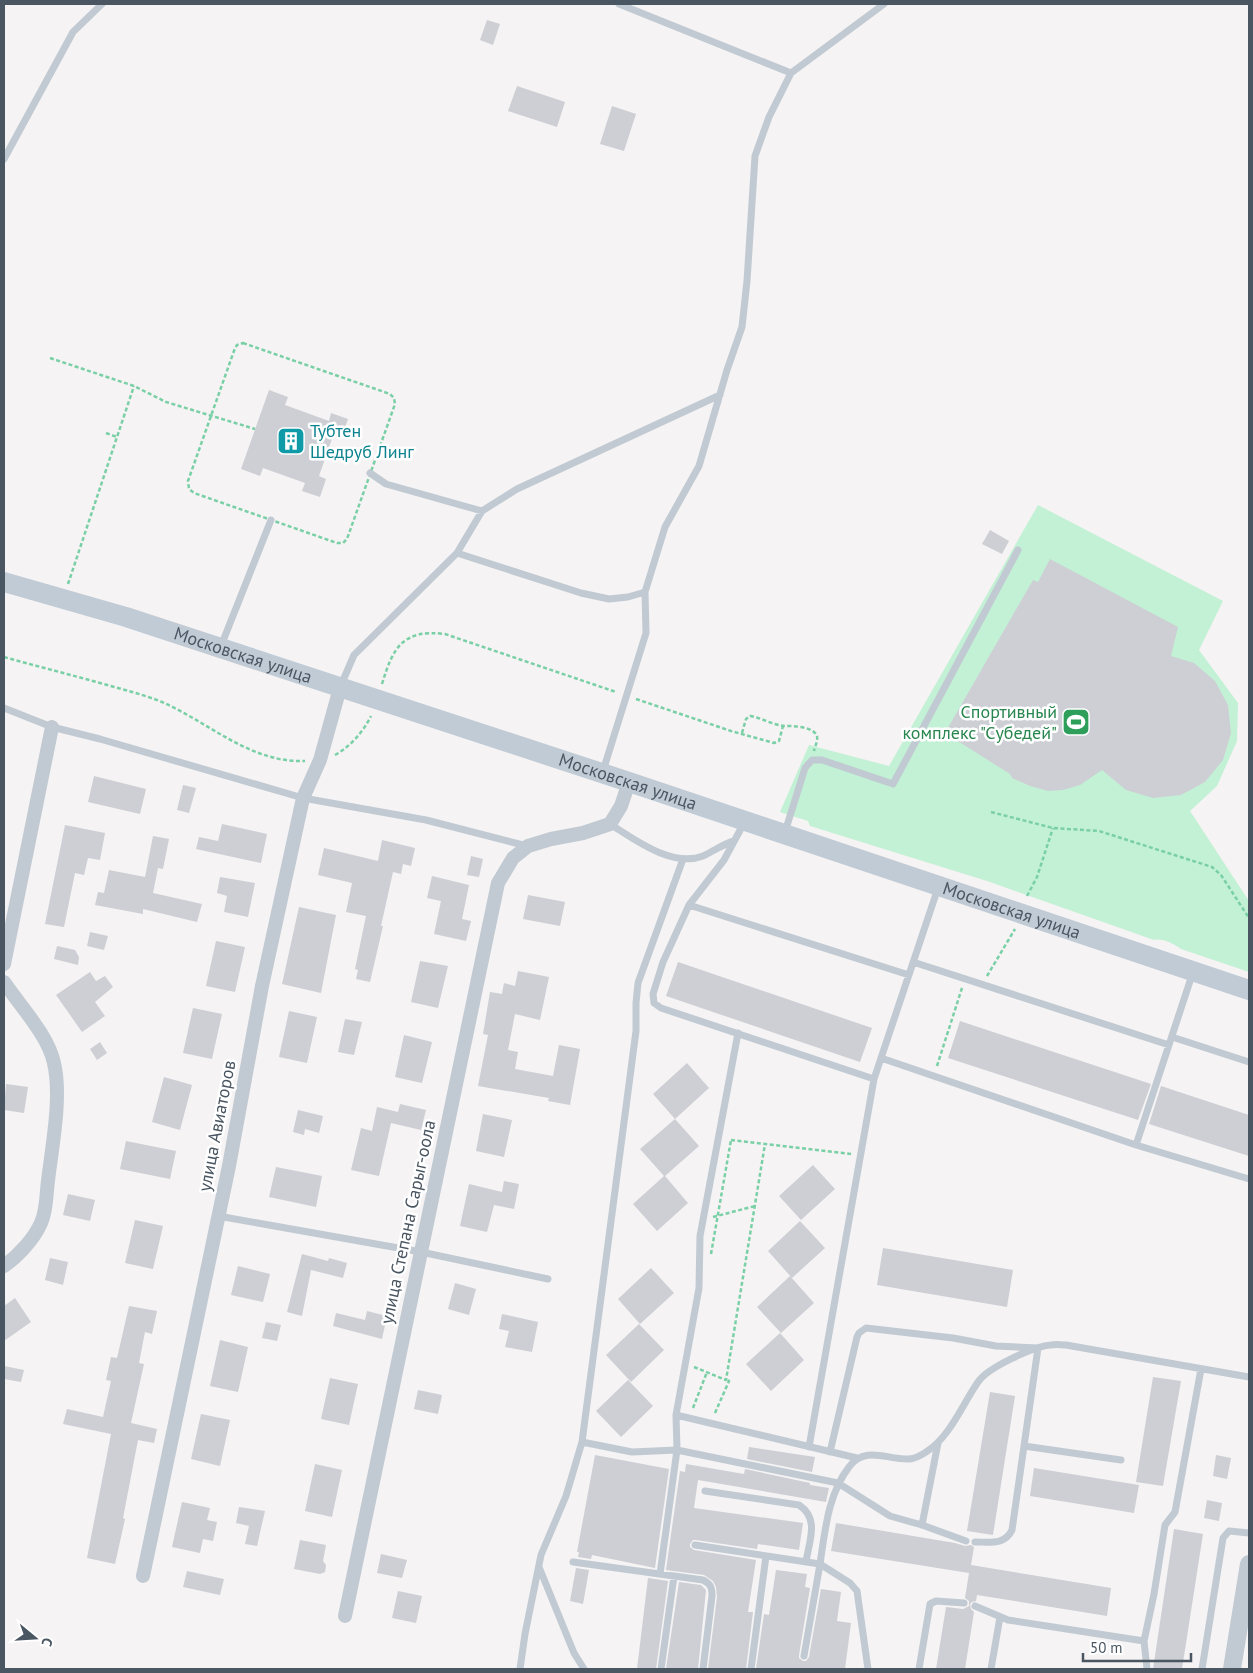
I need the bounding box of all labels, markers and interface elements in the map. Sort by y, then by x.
place label: Тубтен Шедруб Линг [310,419,414,463]
building icon: Тубтен Шедруб Линг [276,426,306,456]
street label: Московская улица [171,622,315,688]
place label: Спортивный комплекс "Субедей" [902,700,1057,744]
sports icon: Спортивный комплекс "Субедей" [1061,707,1091,737]
street label: Московская улица [556,748,700,815]
street label: Московская улица [940,876,1084,944]
street label: улица Авиаторов [193,1058,241,1193]
street label: улица Степана Сарыг-оола [375,1118,440,1326]
north arrow [10,1613,60,1663]
scale bar [1083,1630,1190,1662]
text: С [38,1636,57,1649]
text: 50 m [1090,1638,1123,1657]

